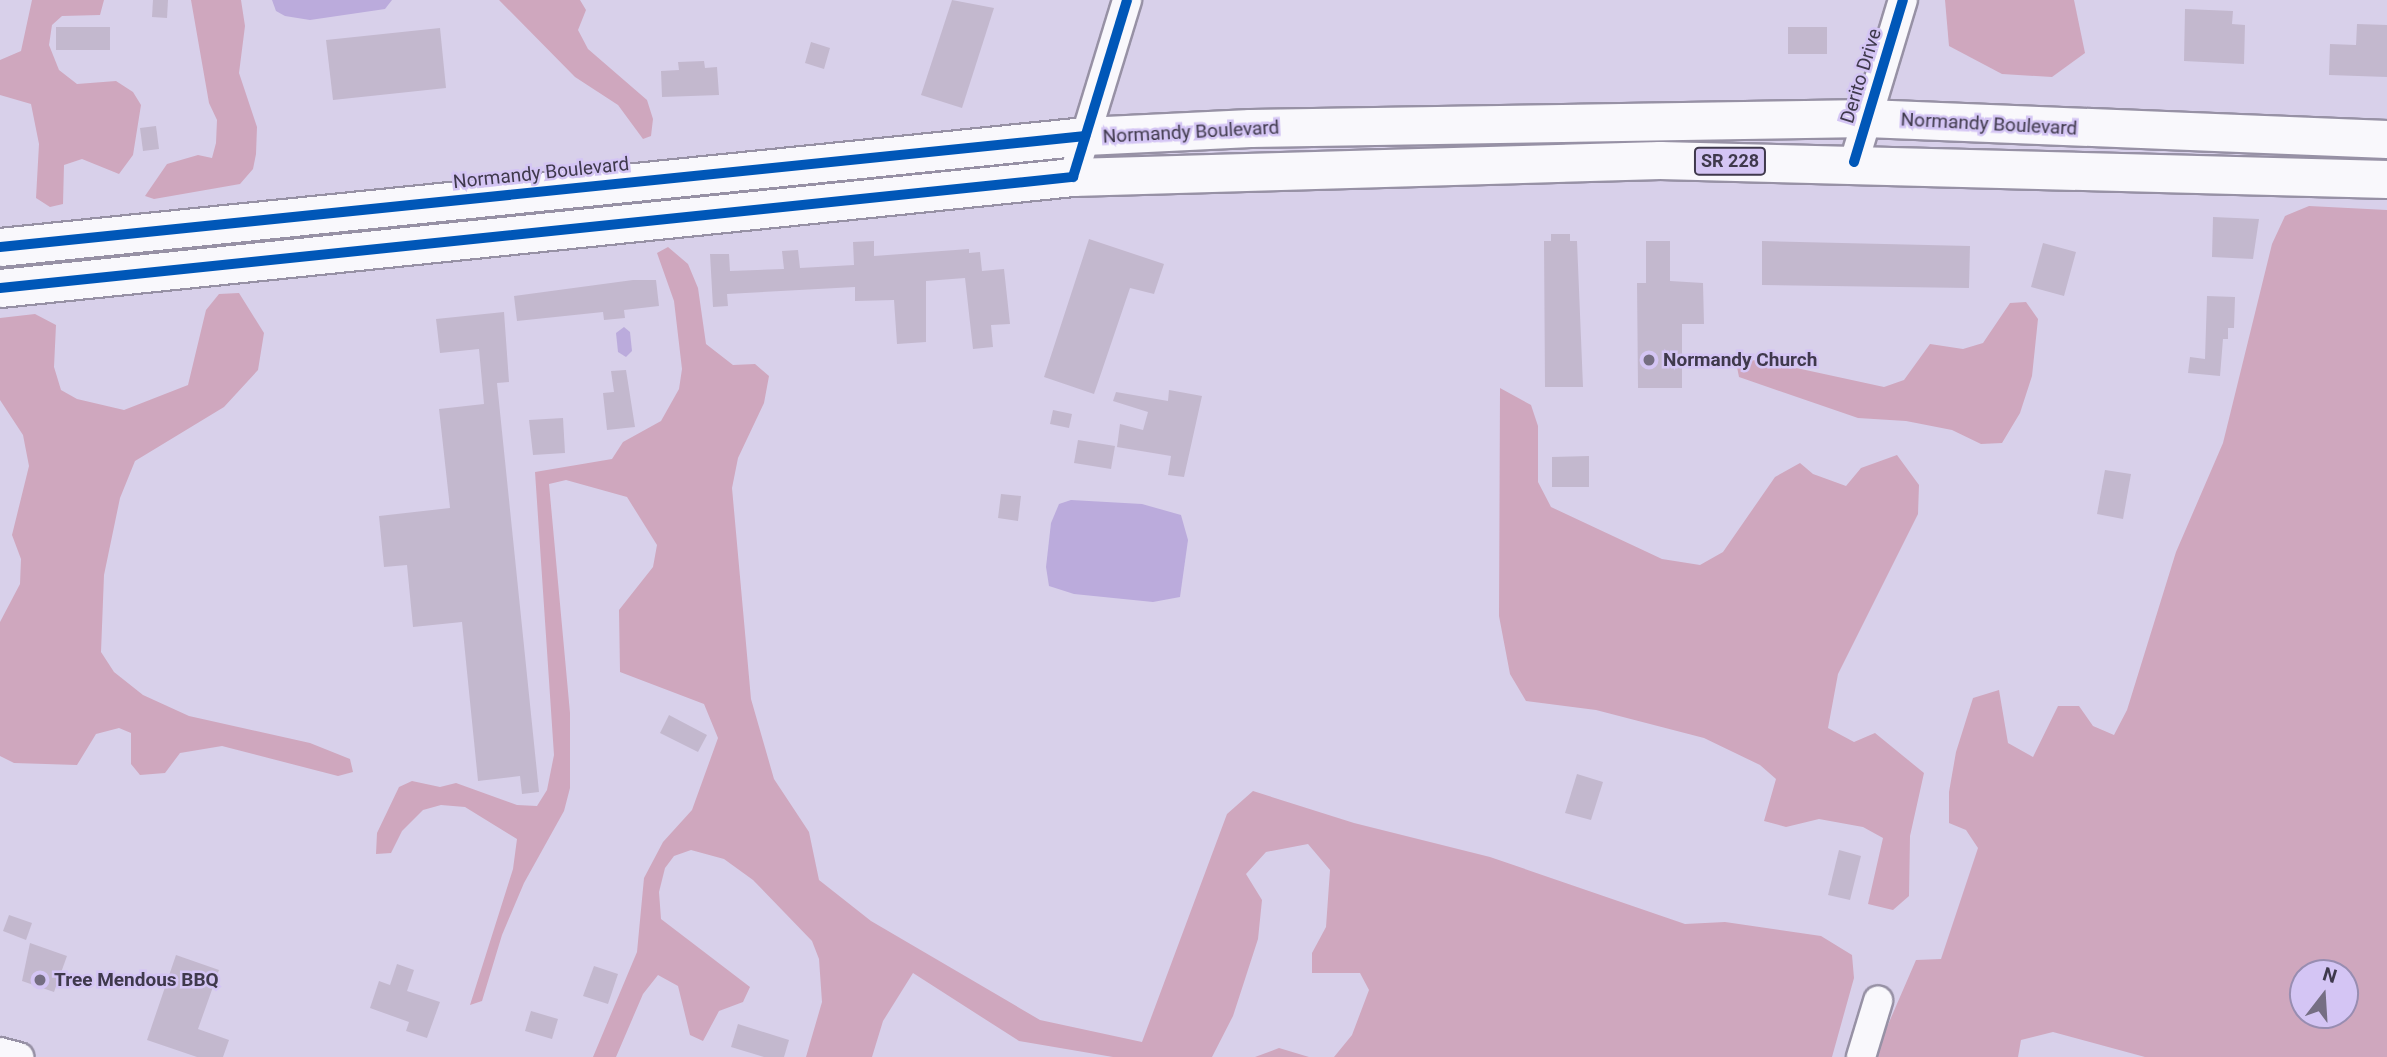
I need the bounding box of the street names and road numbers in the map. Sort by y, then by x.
street label: Derito Drive [1836,26,1886,126]
street label: Normandy Boulevard [1900,108,2078,140]
street label: Normandy Boulevard [1102,116,1280,148]
road number: SR 228 [1693,146,1767,176]
street label: Normandy Boulevard [452,152,630,194]

